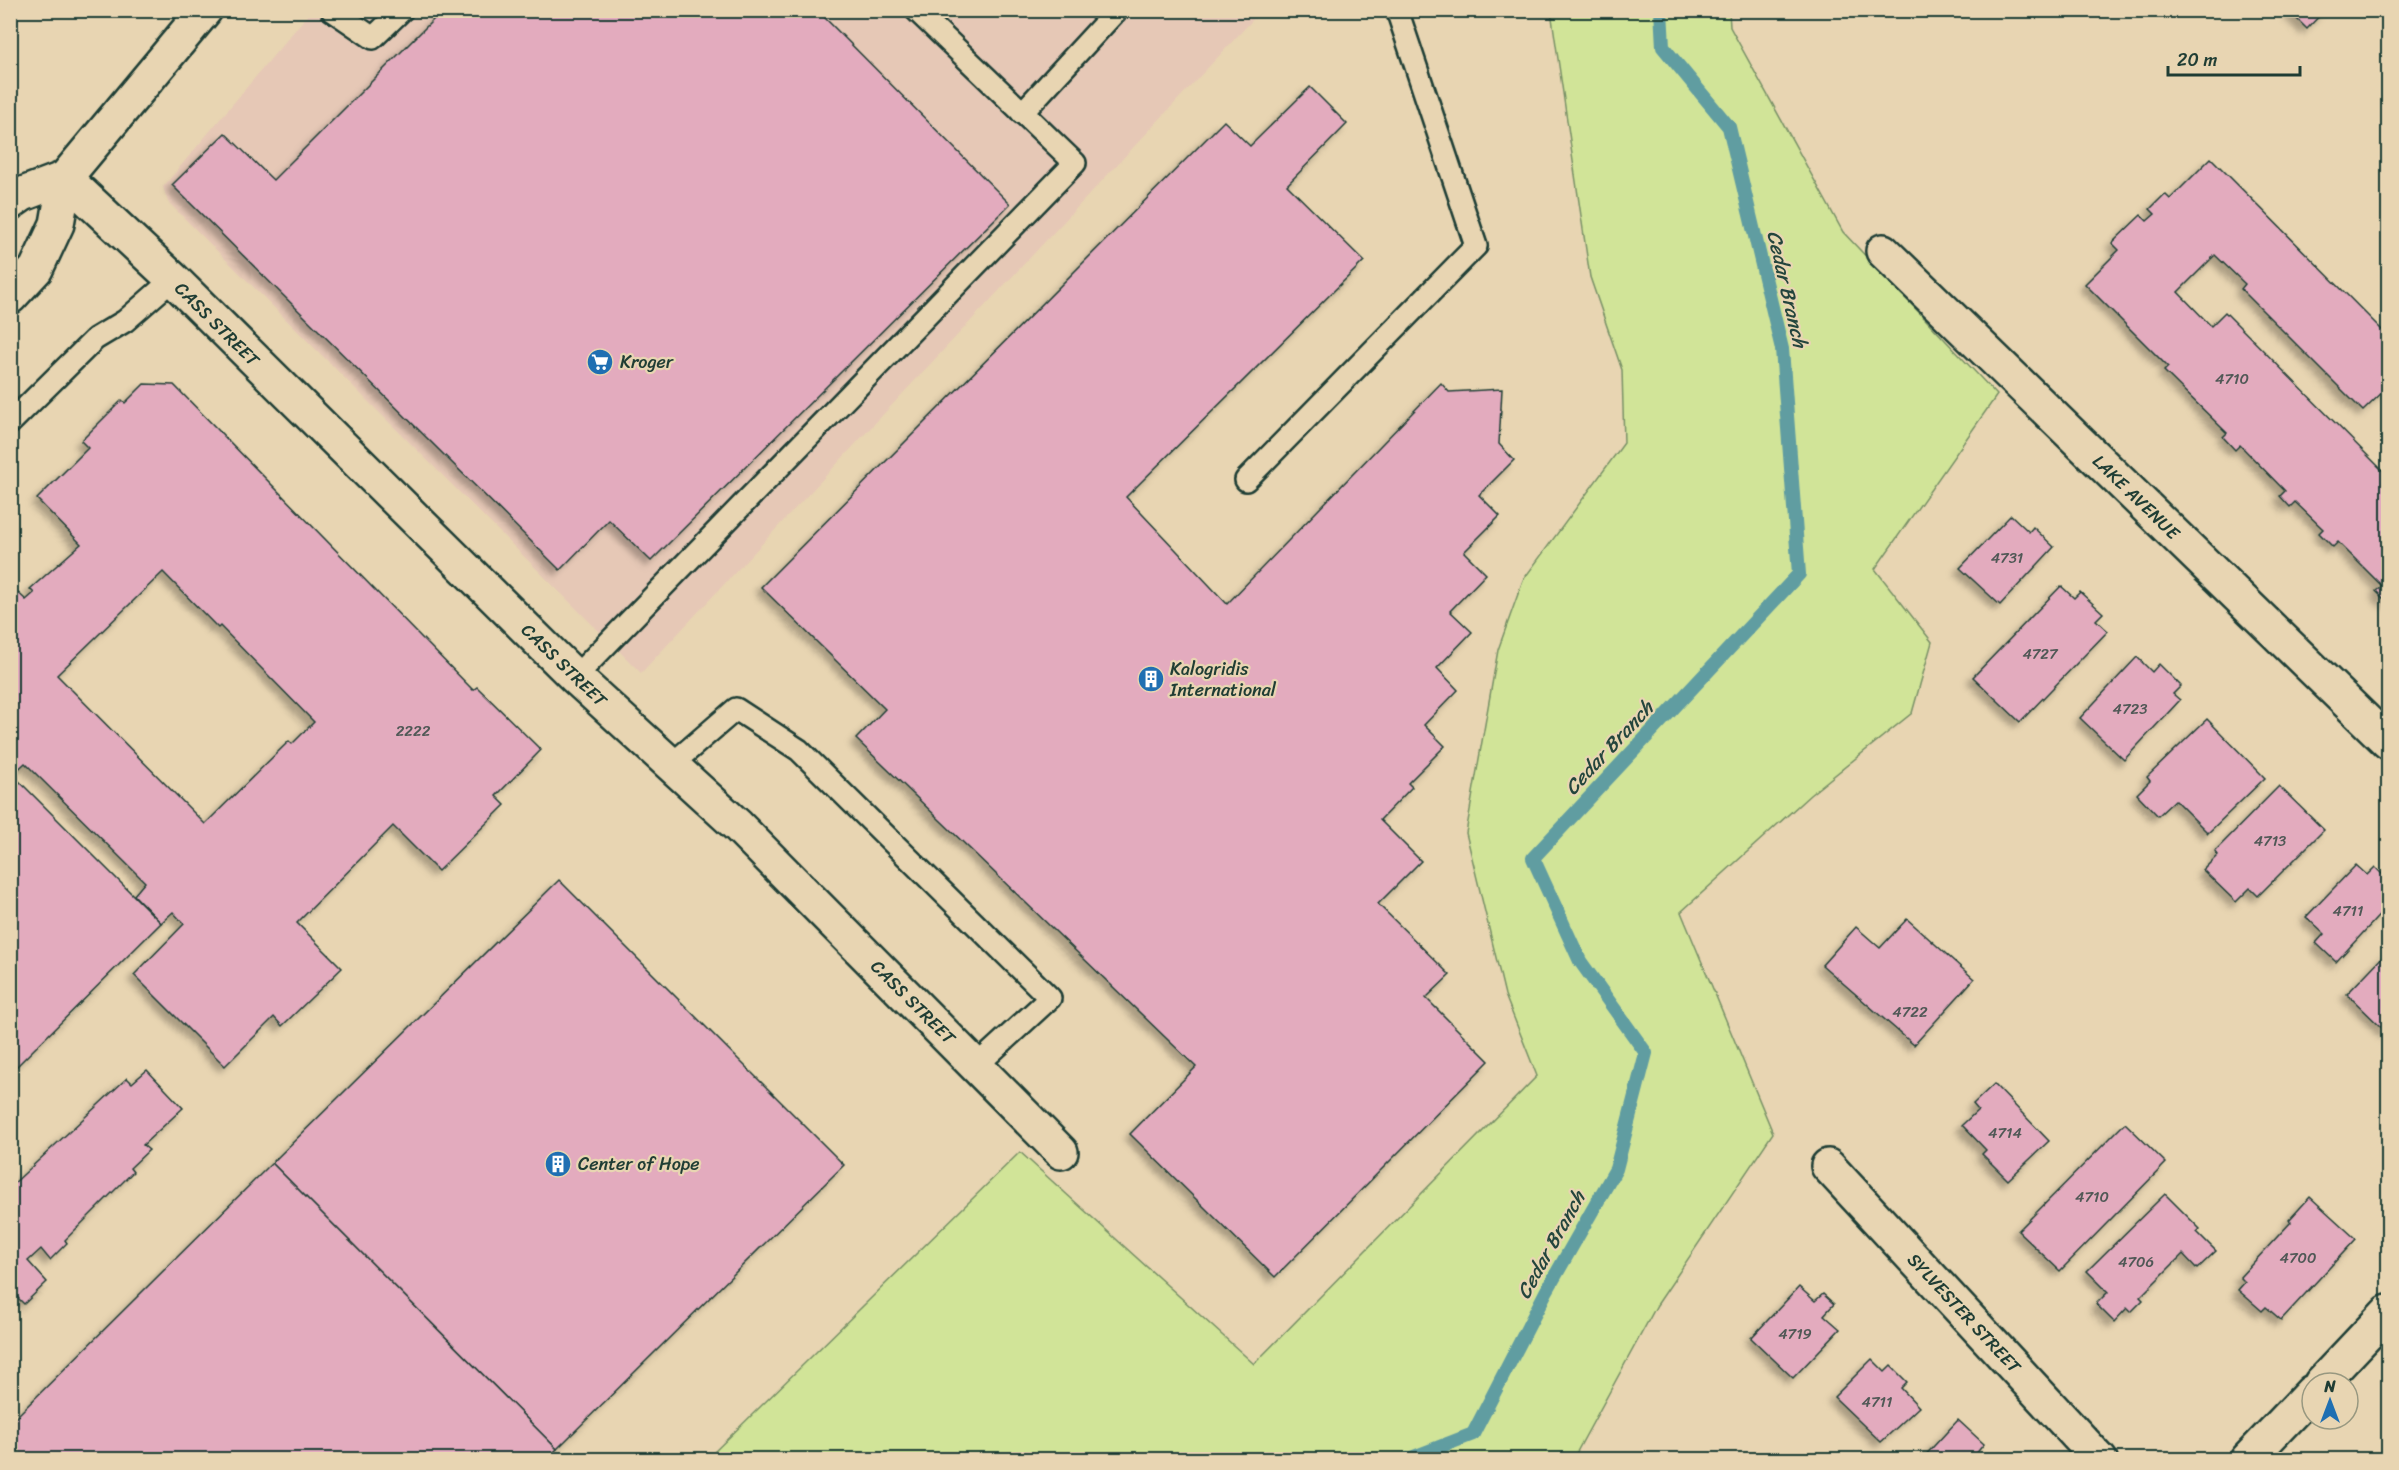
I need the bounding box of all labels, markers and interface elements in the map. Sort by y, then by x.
scale bar [2168,39,2300,77]
text: 20 m [2177,44,2217,76]
water label: Cedar Branch [1757,227,1818,352]
street label: CASS STREET [167,274,268,375]
place label: Kroger [620,346,675,378]
supermarket icon: Kroger [585,347,615,377]
house number: 4710 [2215,366,2249,392]
street label: LAKE AVENUE [2084,446,2188,548]
house number: 4731 [1991,545,2023,571]
street label: CASS STREET [513,615,615,715]
house number: 4727 [2022,641,2059,667]
place label: Kalogridis International [1169,653,1277,706]
building icon: Kalogridis International [1136,664,1166,694]
water label: Cedar Branch [1556,691,1663,803]
house number: 4723 [2113,696,2147,722]
house number: 2222 [396,718,431,744]
house number: 4713 [2254,828,2286,854]
house number: 4711 [2333,898,2363,924]
street label: CASS STREET [863,952,964,1053]
house number: 4722 [1892,999,1928,1025]
house number: 4714 [1988,1120,2022,1146]
place label: Center of Hope [578,1148,700,1180]
building icon: Center of Hope [543,1149,573,1179]
water label: Cedar Branch [1507,1183,1596,1306]
house number: 4710 [2075,1184,2109,1210]
street label: SYLVESTER STREET [1899,1245,2030,1382]
house number: 4700 [2280,1245,2316,1271]
house number: 4706 [2118,1249,2154,1275]
house number: 4719 [1778,1321,1812,1347]
north arrow [2300,1371,2360,1431]
text: N [2323,1372,2336,1401]
house number: 4711 [1862,1389,1892,1415]

